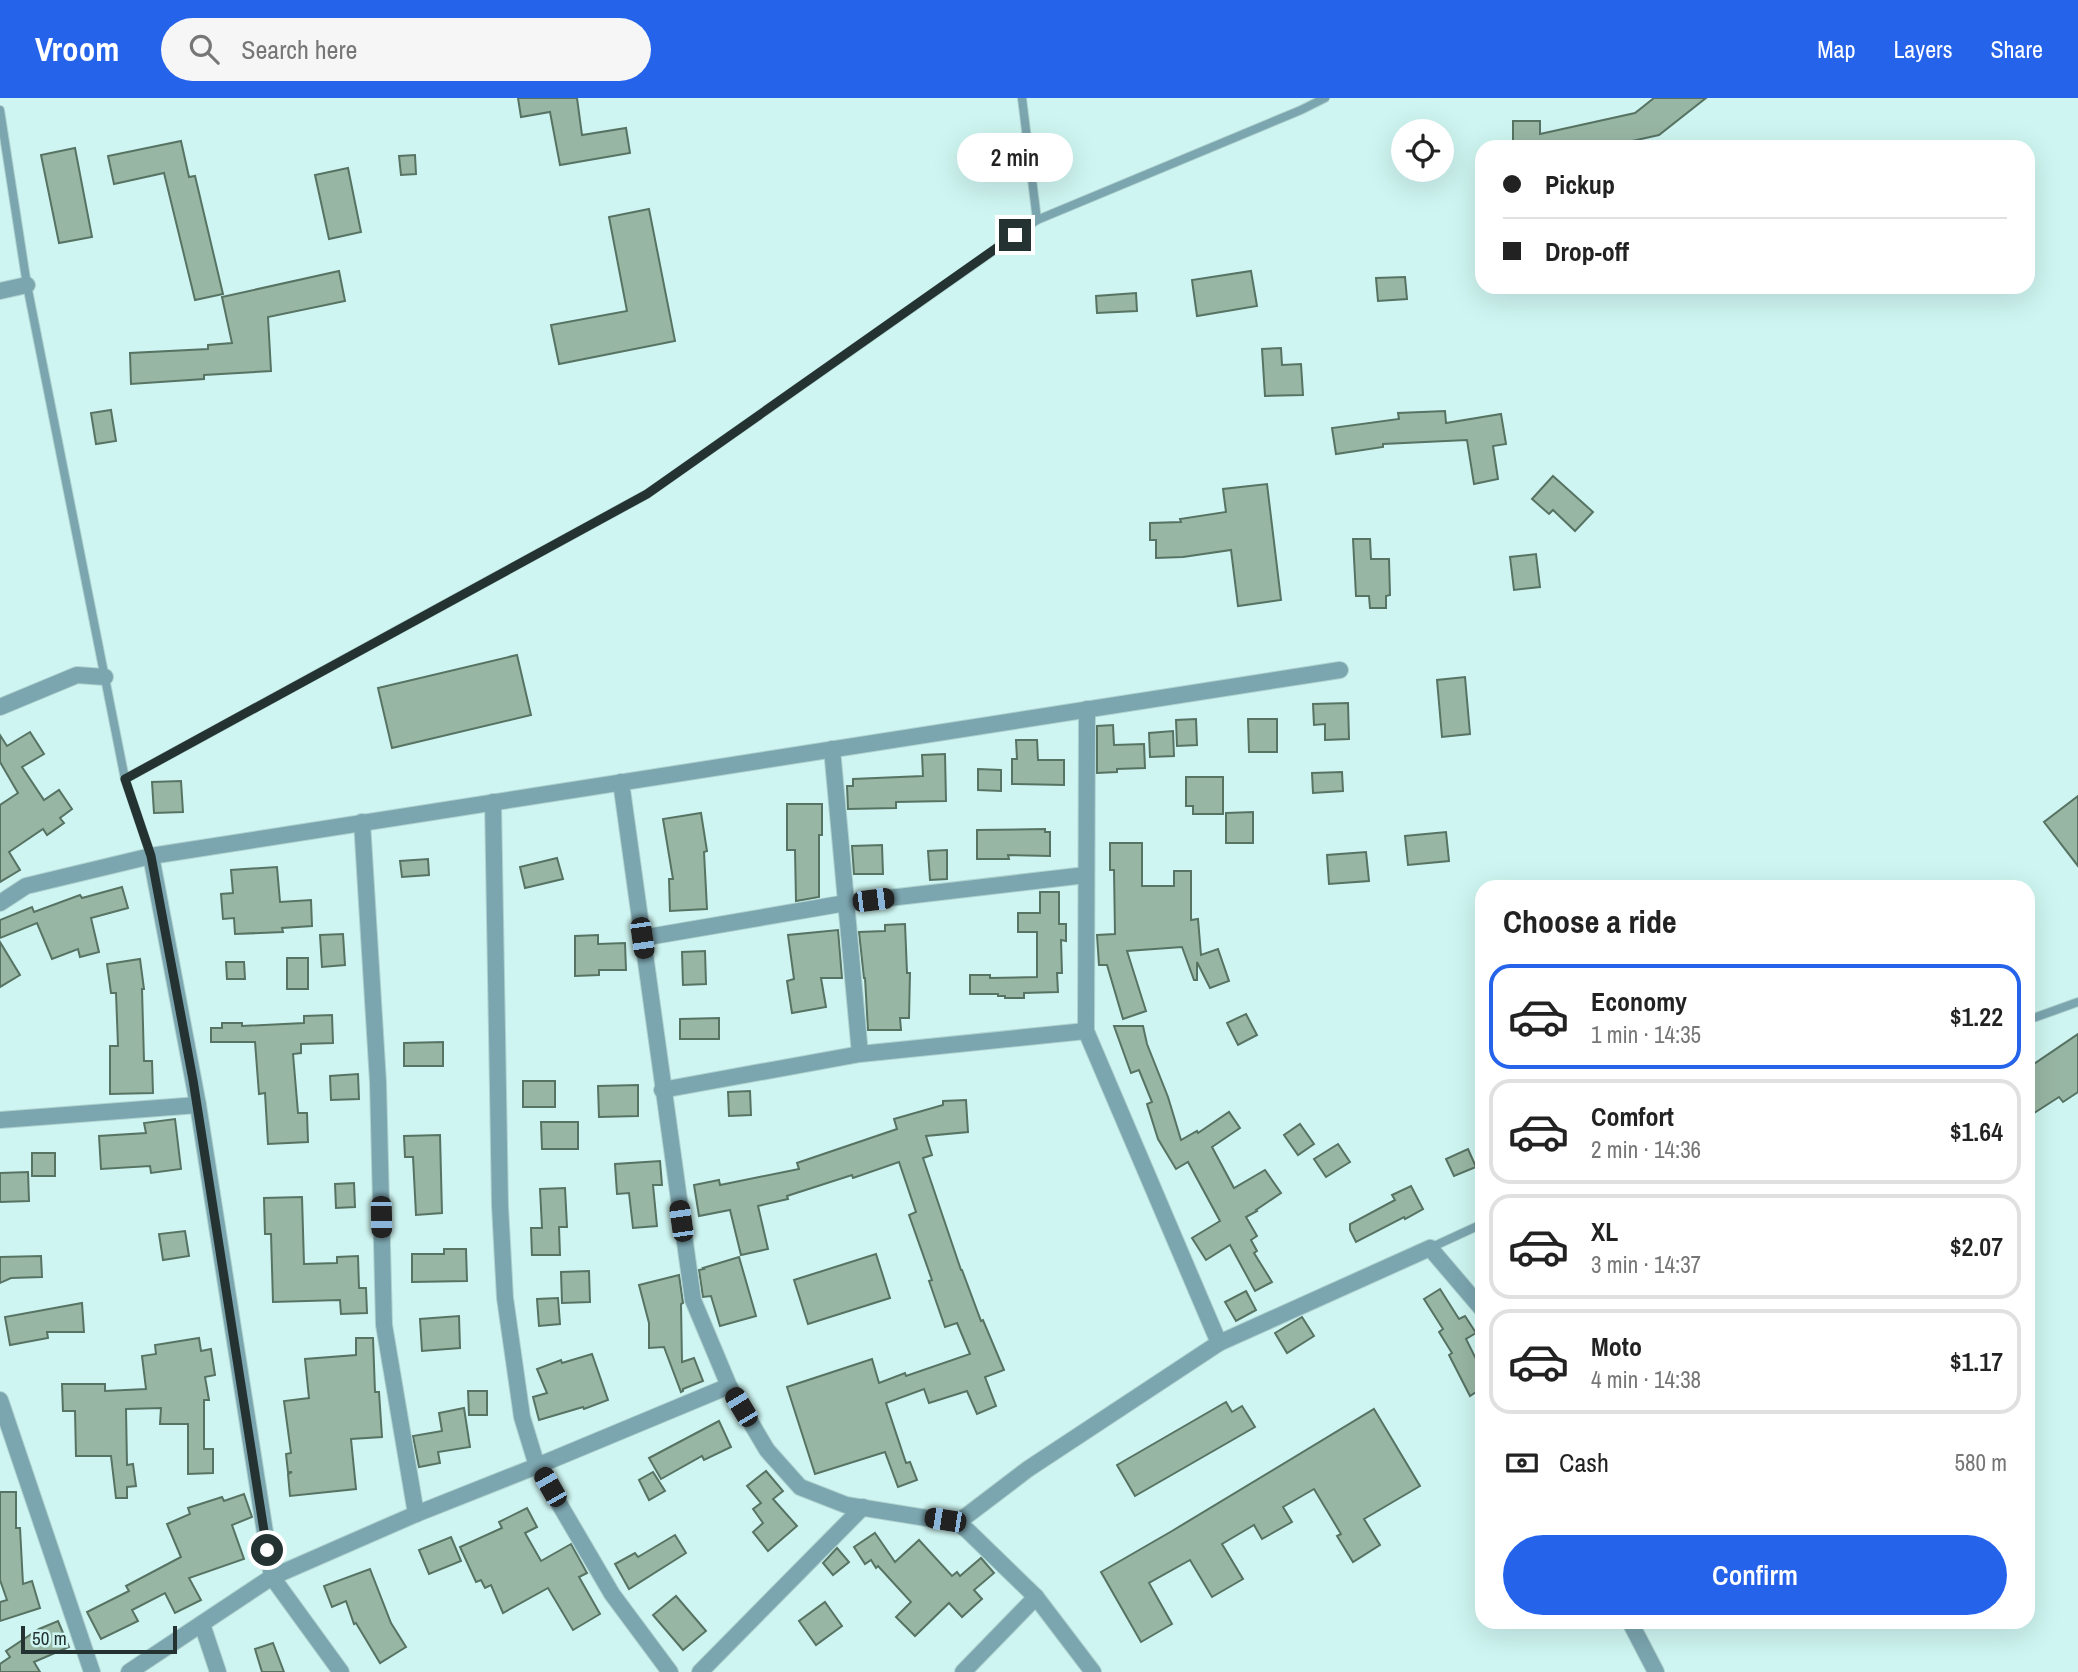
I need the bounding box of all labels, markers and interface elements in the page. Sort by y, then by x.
search box [161,18,651,81]
text: Vroom [35,27,119,71]
icon: search [185,30,223,68]
text: Search here [241,32,357,67]
text: Map [1817,33,1855,65]
text: Layers [1893,33,1952,65]
text: Share [1990,33,2043,65]
map controls [1391,119,1454,182]
button: locate [1391,119,1454,182]
callout: 2 min [957,134,1073,183]
text: 2 min [991,142,1039,173]
text: Pickup [1545,167,1615,202]
route end [999,219,1031,251]
text: Drop-off [1545,234,1629,269]
car [851,887,896,913]
text: Choose a ride [1503,900,1677,943]
car [629,916,656,960]
text: Economy [1591,984,1687,1019]
icon: car [1507,985,1570,1048]
text: $1.22 [1950,999,2003,1034]
text: 1 min · 14:35 [1591,1019,1701,1050]
text: Comfort [1591,1099,1674,1134]
icon: car [1507,1100,1570,1163]
text: $1.64 [1950,1114,2003,1149]
text: 2 min · 14:36 [1591,1134,1701,1165]
car [371,1196,392,1238]
car [668,1199,695,1243]
text: XL [1591,1214,1618,1249]
icon: car [1507,1215,1570,1278]
text: $2.07 [1950,1229,2003,1264]
text: 3 min · 14:37 [1591,1249,1701,1280]
text: Moto [1591,1329,1642,1364]
icon: car [1507,1330,1570,1393]
text: $1.17 [1950,1344,2003,1379]
text: 4 min · 14:38 [1591,1364,1701,1395]
car [722,1384,761,1430]
icon: cash [1503,1444,1541,1482]
text: Cash [1559,1445,1609,1480]
text: 580 m [1955,1447,2007,1478]
car [531,1464,570,1510]
car [923,1506,968,1534]
route start [251,1534,283,1566]
button: Confirm [1503,1535,2007,1615]
scale bar [21,1623,177,1655]
text: 50 m [32,1625,67,1651]

